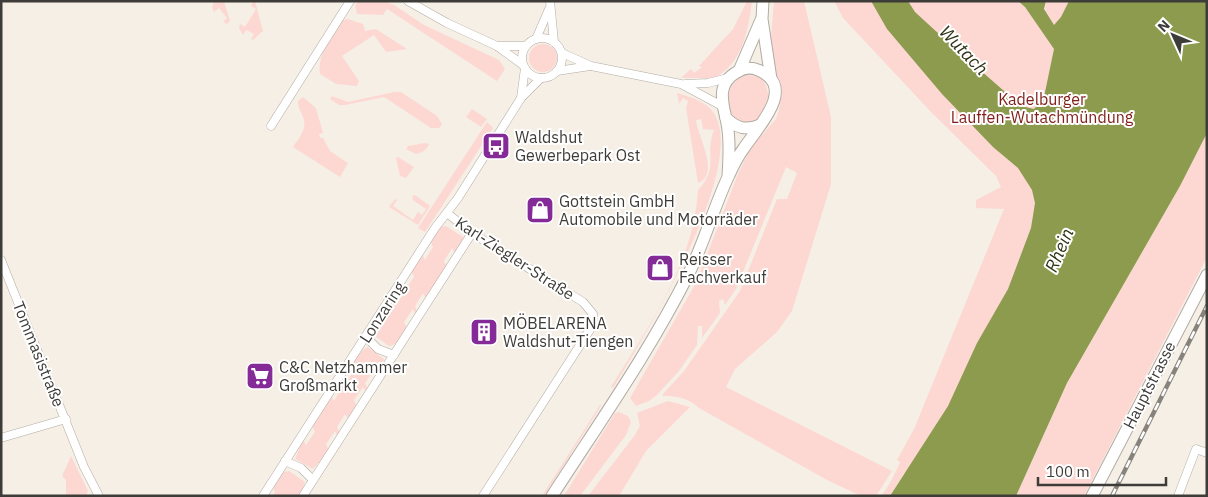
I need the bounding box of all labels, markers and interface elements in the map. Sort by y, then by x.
north arrow [1148,10,1198,60]
text: N [1154,16,1174,36]
water label: Wutach [935,20,993,80]
park label: Kadelburger Lauffen-Wutachmündung [951,89,1134,127]
place label: Waldshut Gewerbepark Ost [515,127,640,165]
bus stop icon: Waldshut Gewerbepark Ost [481,131,511,161]
place label: Gottstein GmbH Automobile und Motorräder [559,191,758,229]
shop icon: Gottstein GmbH Automobile und Motorräder [525,195,555,225]
street label: Karl-Ziegler-Straße [452,212,578,304]
water label: Rhein [1040,225,1078,275]
place label: Reisser Fachverkauf [679,249,766,287]
shop icon: Reisser Fachverkauf [645,253,675,283]
street label: Lonzaring [355,277,410,346]
street label: Tommasistraße [9,298,69,410]
place label: MÖBELARENA Waldshut-Tiengen [503,313,633,351]
building icon: MÖBELARENA Waldshut-Tiengen [469,317,499,347]
street label: Hauptstrasse [1118,338,1180,432]
place label: C&C Netzhammer Großmarkt [279,357,407,395]
supermarket icon: C&C Netzhammer Großmarkt [245,361,275,391]
scale bar [1038,454,1166,486]
text: 100 m [1046,462,1090,481]

